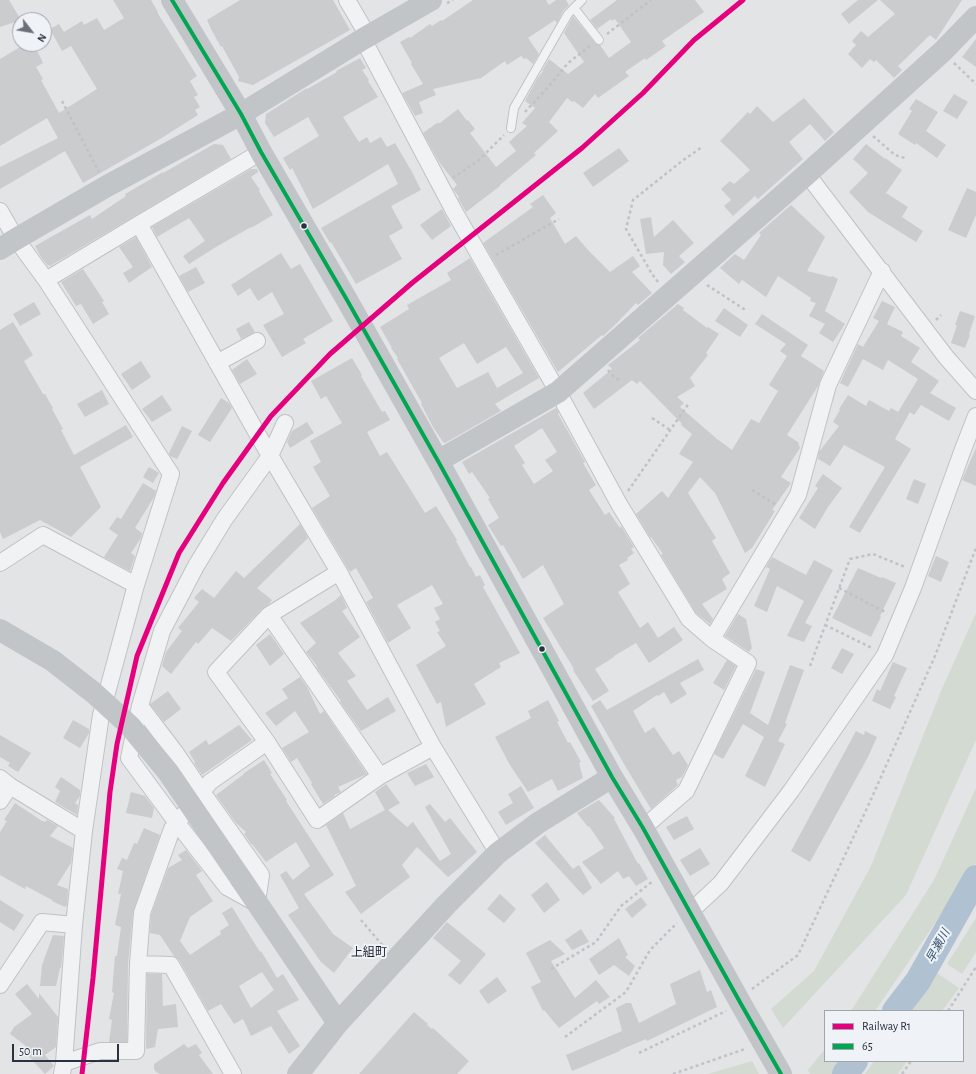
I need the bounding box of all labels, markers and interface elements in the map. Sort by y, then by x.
north arrow [12,12,52,52]
text: N [35,32,49,44]
unlabelled marker [299,221,309,231]
unlabelled marker [537,644,547,654]
water label: 早瀬川 [923,927,953,965]
district label: 上組町 [351,945,387,959]
legend [824,1010,964,1062]
text: Railway R1 [862,1020,911,1032]
scale bar [14,1036,121,1062]
text: 65 [862,1040,873,1052]
text: 50 m [19,1045,42,1057]

